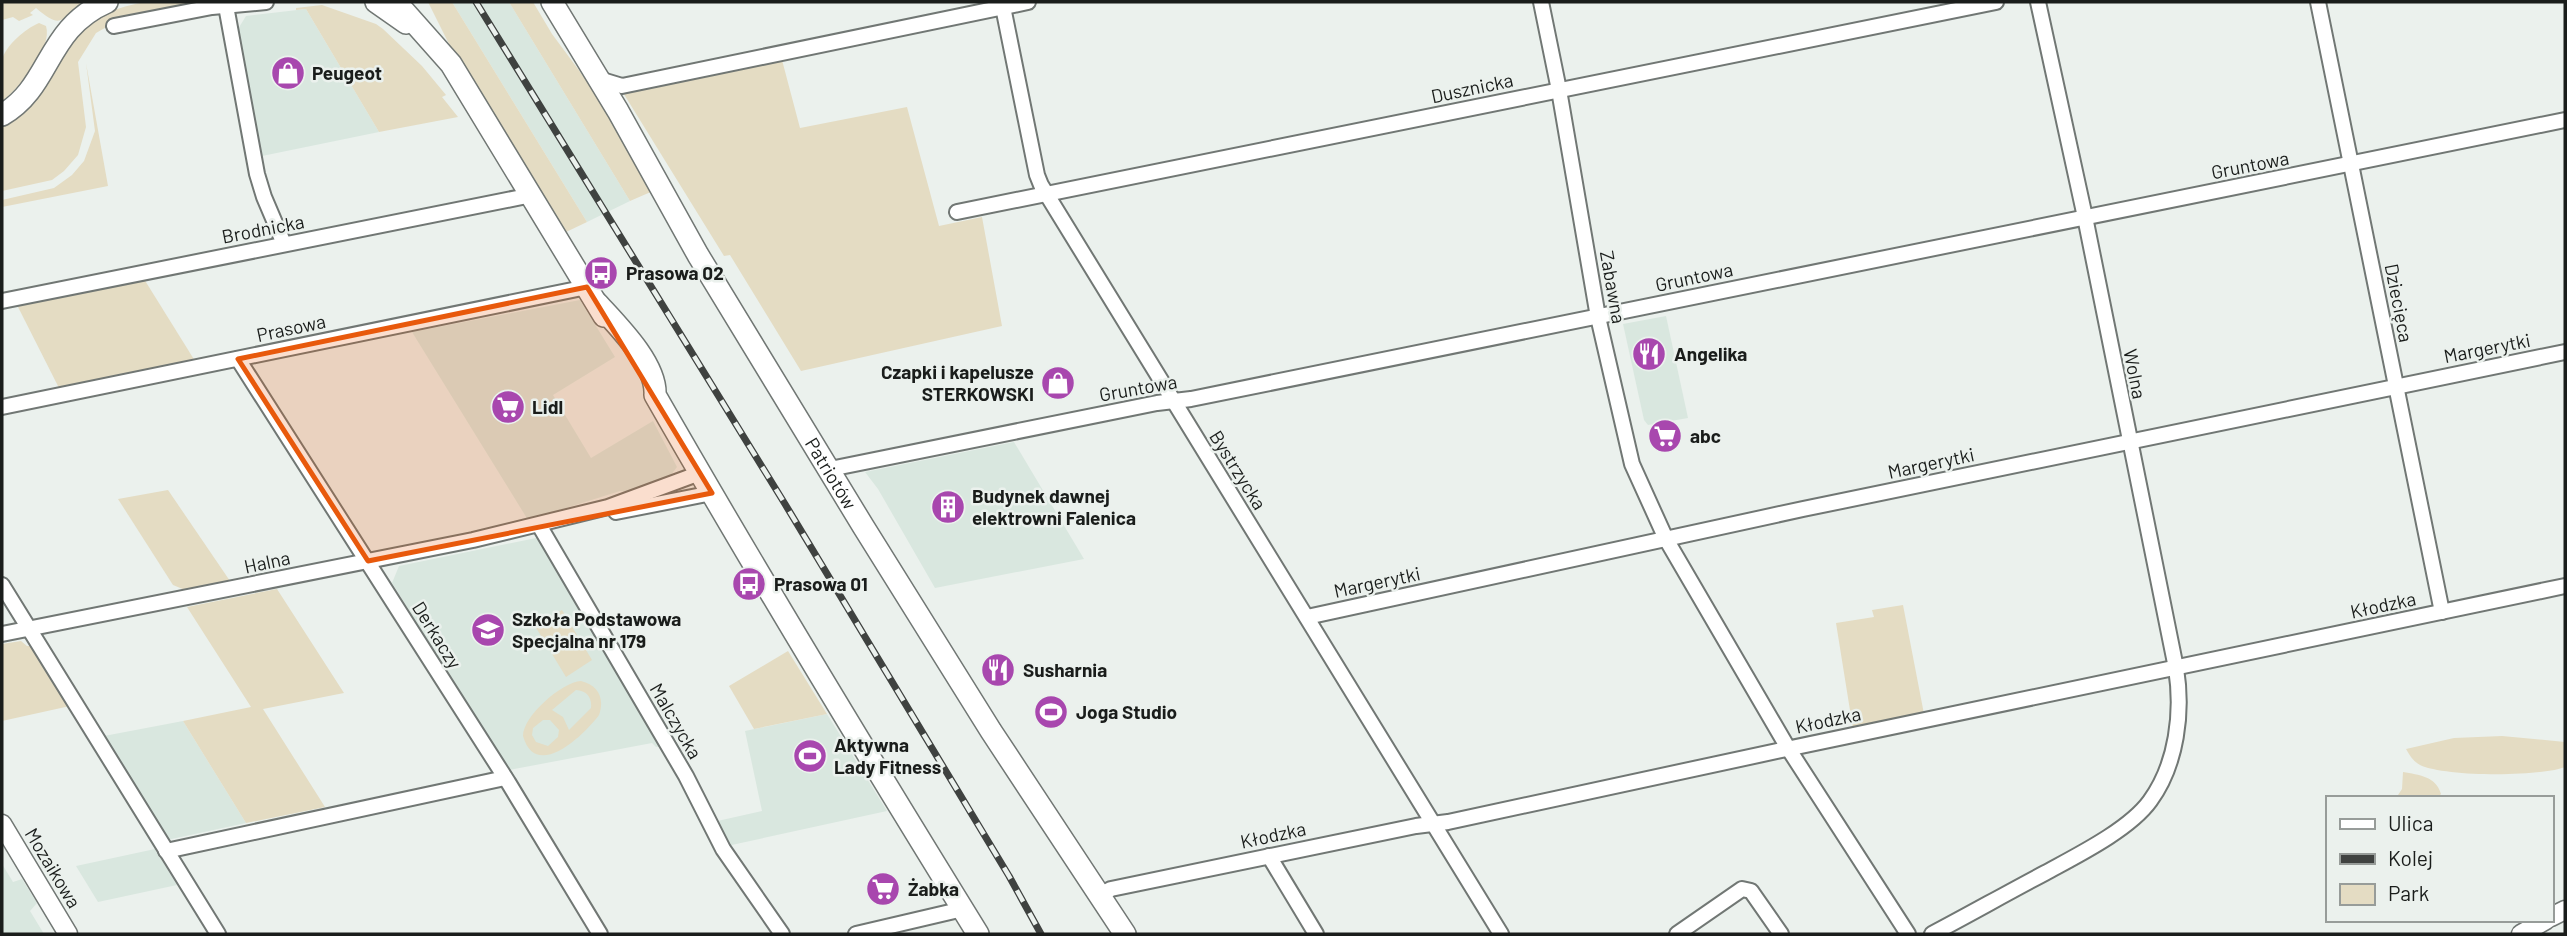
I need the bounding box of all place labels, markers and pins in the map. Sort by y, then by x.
shop icon: Peugeot [269,54,307,92]
place label: Peugeot [312,61,382,84]
bus stop icon: Prasowa 02 [582,254,620,292]
place label: Prasowa 02 [626,261,724,284]
restaurant icon: Angelika [1630,335,1668,373]
place label: Angelika [1674,342,1747,365]
place label: Czapki i kapelusze STERKOWSKI [881,360,1034,405]
shop icon: Czapki i kapelusze STERKOWSKI [1039,364,1077,402]
supermarket icon: Lidl [489,388,527,426]
place label: Lidl [532,395,563,418]
supermarket icon: abc [1646,417,1684,455]
place label: abc [1690,424,1721,447]
place label: Budynek dawnej elektrowni Falenica [972,484,1136,529]
building icon: Budynek dawnej elektrowni Falenica [929,488,967,526]
bus stop icon: Prasowa 01 [730,565,768,603]
place label: Prasowa 01 [774,572,868,595]
place label: Szkoła Podstawowa Specjalna nr 179 [512,607,681,652]
school or university icon: Szkoła Podstawowa Specjalna nr 179 [469,611,507,649]
restaurant icon: Susharnia [979,651,1017,689]
place label: Susharnia [1023,658,1107,681]
sports icon: Joga Studio [1032,693,1070,731]
place label: Joga Studio [1076,700,1177,723]
place label: Aktywna Lady Fitness [834,733,941,778]
sports icon: Aktywna Lady Fitness [791,737,829,775]
supermarket icon: Żabka [864,870,902,908]
place label: Żabka [908,877,959,900]

